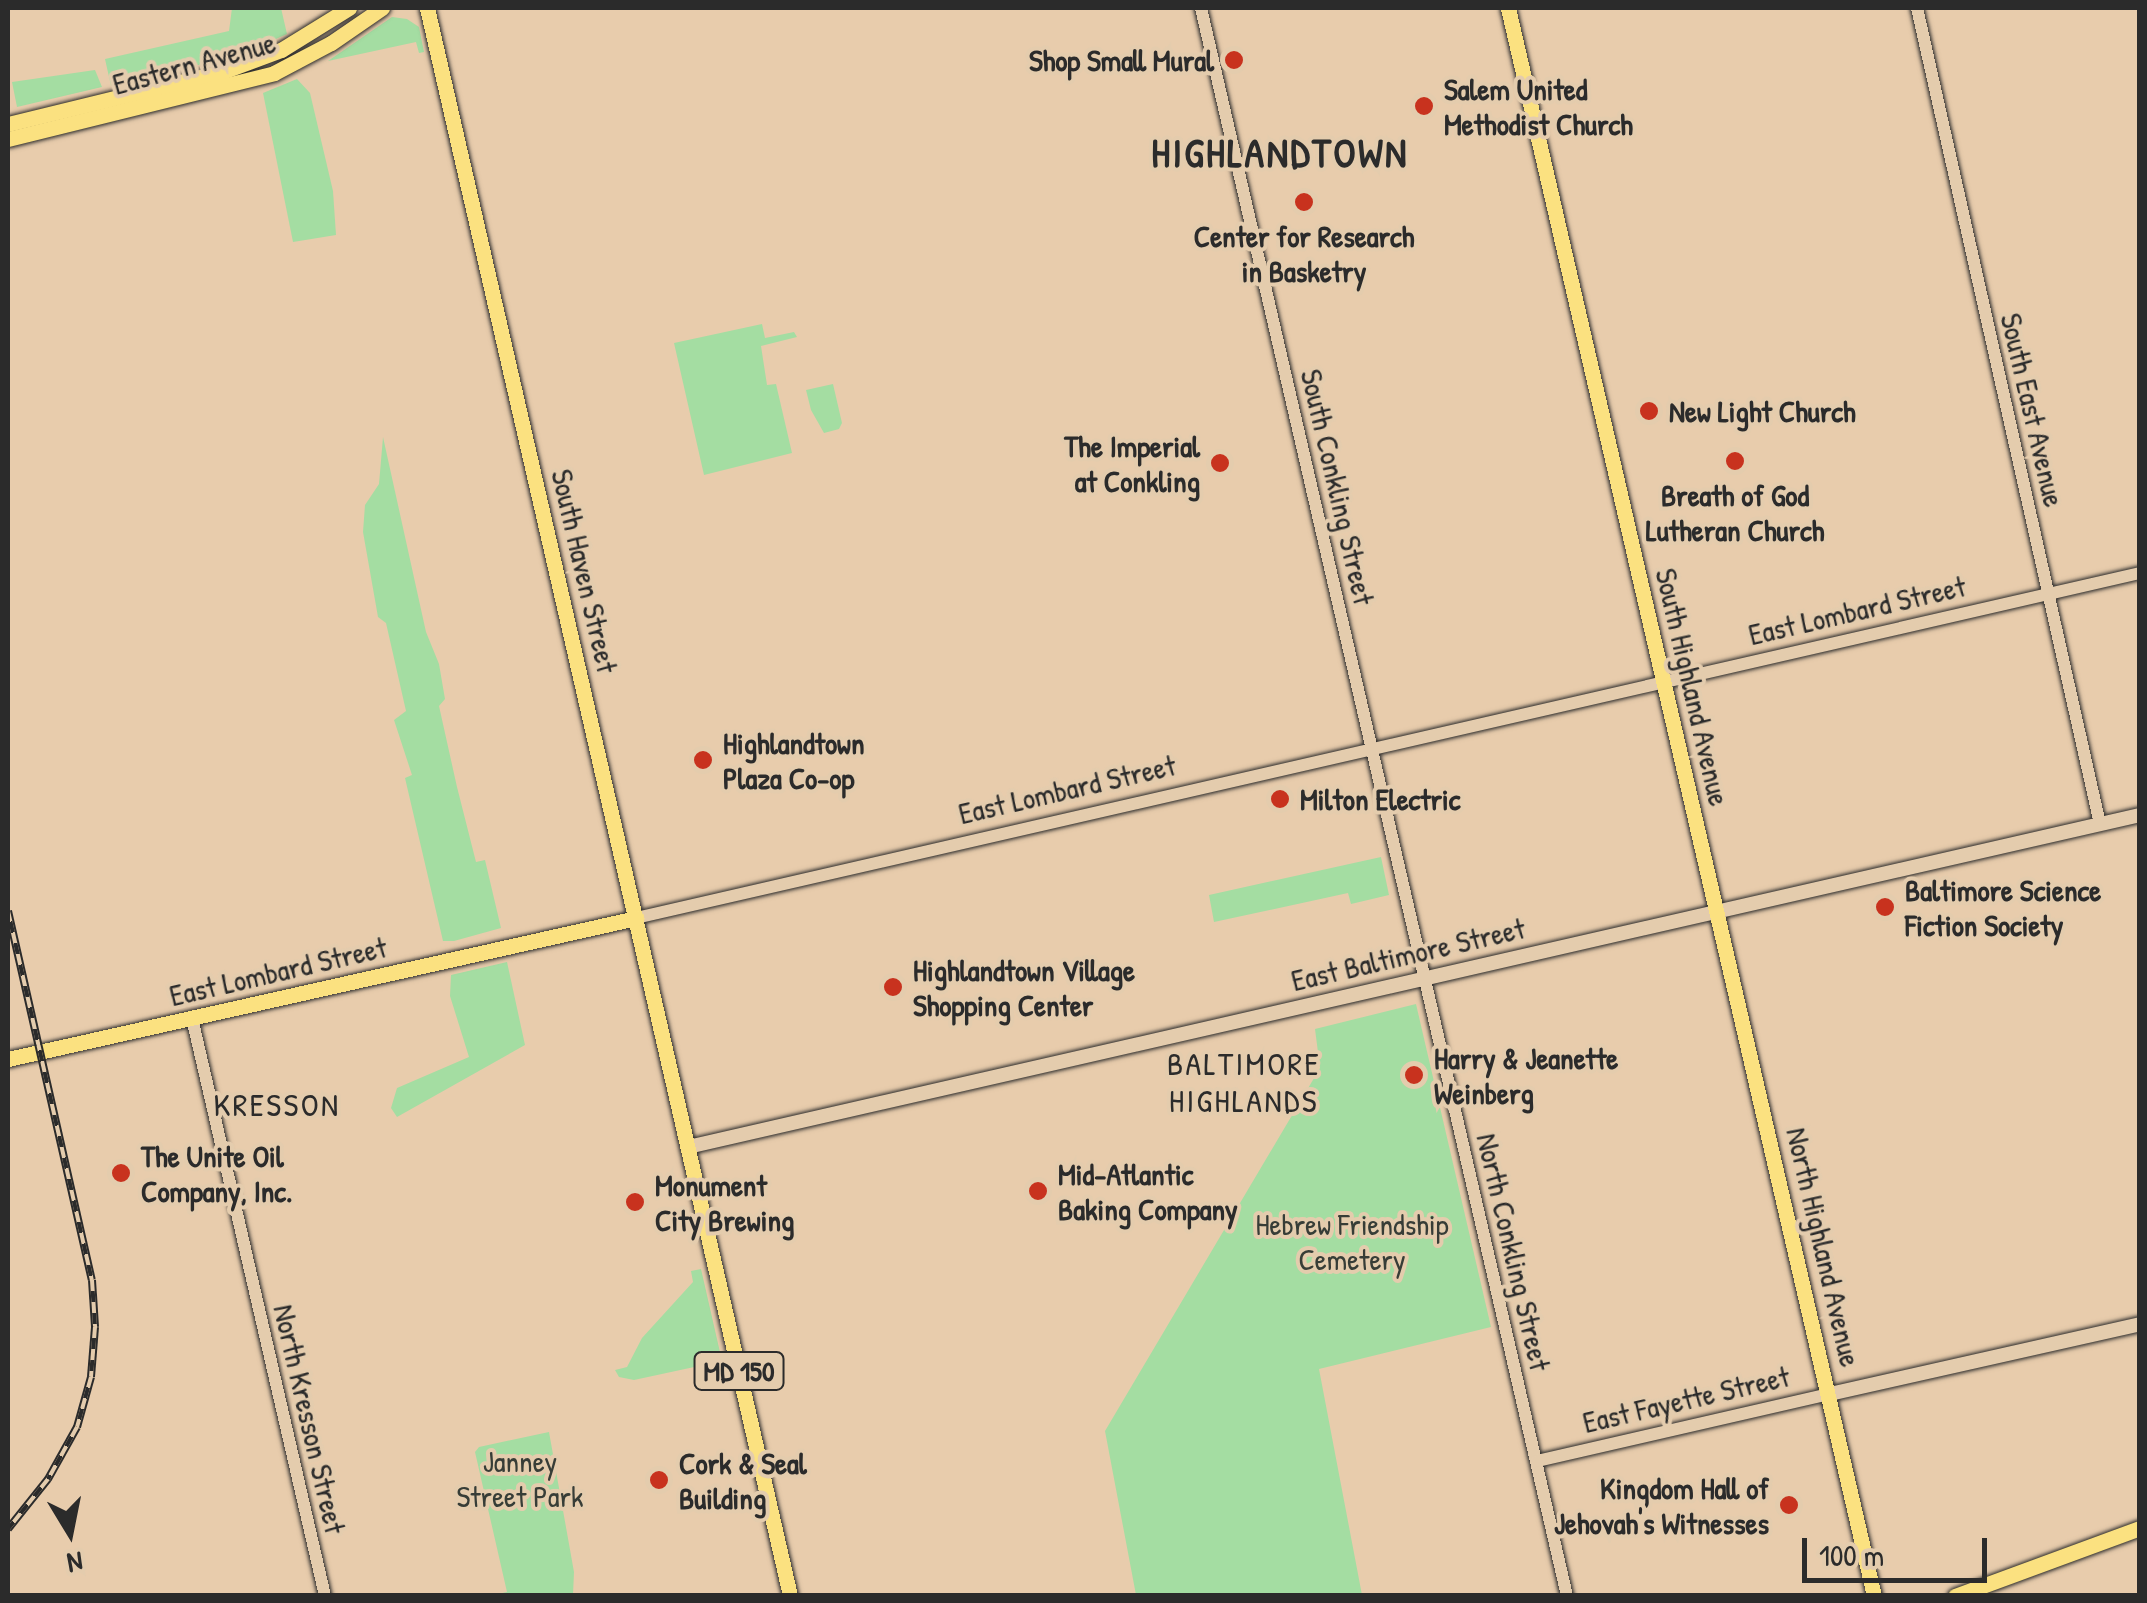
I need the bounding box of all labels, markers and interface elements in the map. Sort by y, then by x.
street label: Eastern Avenue [109,24,279,102]
place label: Shop Small Mural [1029,42,1214,78]
marker: Shop Small Mural [1223,49,1245,71]
place label: Salem United Methodist Church [1444,71,1633,142]
marker: Salem United Methodist Church [1413,95,1435,117]
district label: HIGHLANDTOWN [1151,128,1409,176]
marker: Center for Research in Basketry [1293,191,1315,213]
place label: Center for Research in Basketry [1194,218,1414,288]
street label: South East Avenue [1993,310,2073,510]
street label: South Conkling Street [1293,366,1383,608]
place label: New Light Church [1669,393,1856,429]
marker: New Light Church [1638,400,1660,422]
place label: The Imperial at Conkling [1064,428,1200,498]
marker: Breath of God Lutheran Church [1724,450,1746,472]
marker: The Imperial at Conkling [1209,452,1231,474]
street label: South Haven Street [544,466,626,676]
place label: Breath of God Lutheran Church [1646,477,1824,548]
street label: South Highland Avenue [1648,565,1738,809]
street label: East Lombard Street [1745,568,1969,652]
place label: Highlandtown Plaza Co-op [723,725,865,796]
street label: East Lombard Street [955,747,1179,831]
marker: Highlandtown Plaza Co-op [692,749,714,771]
place label: Milton Electric [1300,781,1460,817]
marker: Milton Electric [1269,788,1291,810]
place label: Baltimore Science Fiction Society [1905,872,2101,942]
marker: Baltimore Science Fiction Society [1874,896,1896,918]
street label: East Baltimore Street [1288,910,1528,998]
street label: East Lombard Street [166,929,390,1013]
place label: Highlandtown Village Shopping Center [913,952,1135,1022]
marker: Highlandtown Village Shopping Center [882,976,904,998]
place label: Harry & Jeanette Weinberg [1434,1040,1618,1110]
district label: BALTIMORE HIGHLANDS [1167,1046,1321,1121]
marker: Harry & Jeanette Weinberg [1403,1064,1425,1086]
district label: KRESSON [213,1086,341,1124]
street label: North Highland Avenue [1779,1124,1869,1370]
street label: North Conkling Street [1469,1130,1559,1374]
place label: The Unite Oil Company, Inc. [141,1138,292,1208]
place label: Mid-Atlantic Baking Company [1058,1156,1238,1226]
marker: The Unite Oil Company, Inc. [110,1162,132,1184]
place label: Monument City Brewing [655,1167,794,1238]
marker: Mid-Atlantic Baking Company [1027,1180,1049,1202]
marker: Monument City Brewing [624,1191,646,1213]
park label: Hebrew Friendship Cemetery [1255,1206,1449,1276]
street label: North Kresson Street [266,1301,354,1537]
road number: MD 150 [692,1348,786,1394]
street label: East Fayette Street [1579,1358,1793,1440]
park label: Janney Street Park [457,1443,583,1514]
place label: Cork & Seal Building [679,1445,807,1516]
marker: Cork & Seal Building [648,1469,670,1491]
place label: Kingdom Hall of Jehovah's Witnesses [1554,1470,1769,1540]
north arrow [20,1483,120,1583]
marker: Kingdom Hall of Jehovah's Witnesses [1778,1494,1800,1516]
scale bar [1807,1518,1992,1580]
text: 100 m [1819,1535,1884,1575]
text: N [65,1543,86,1583]

